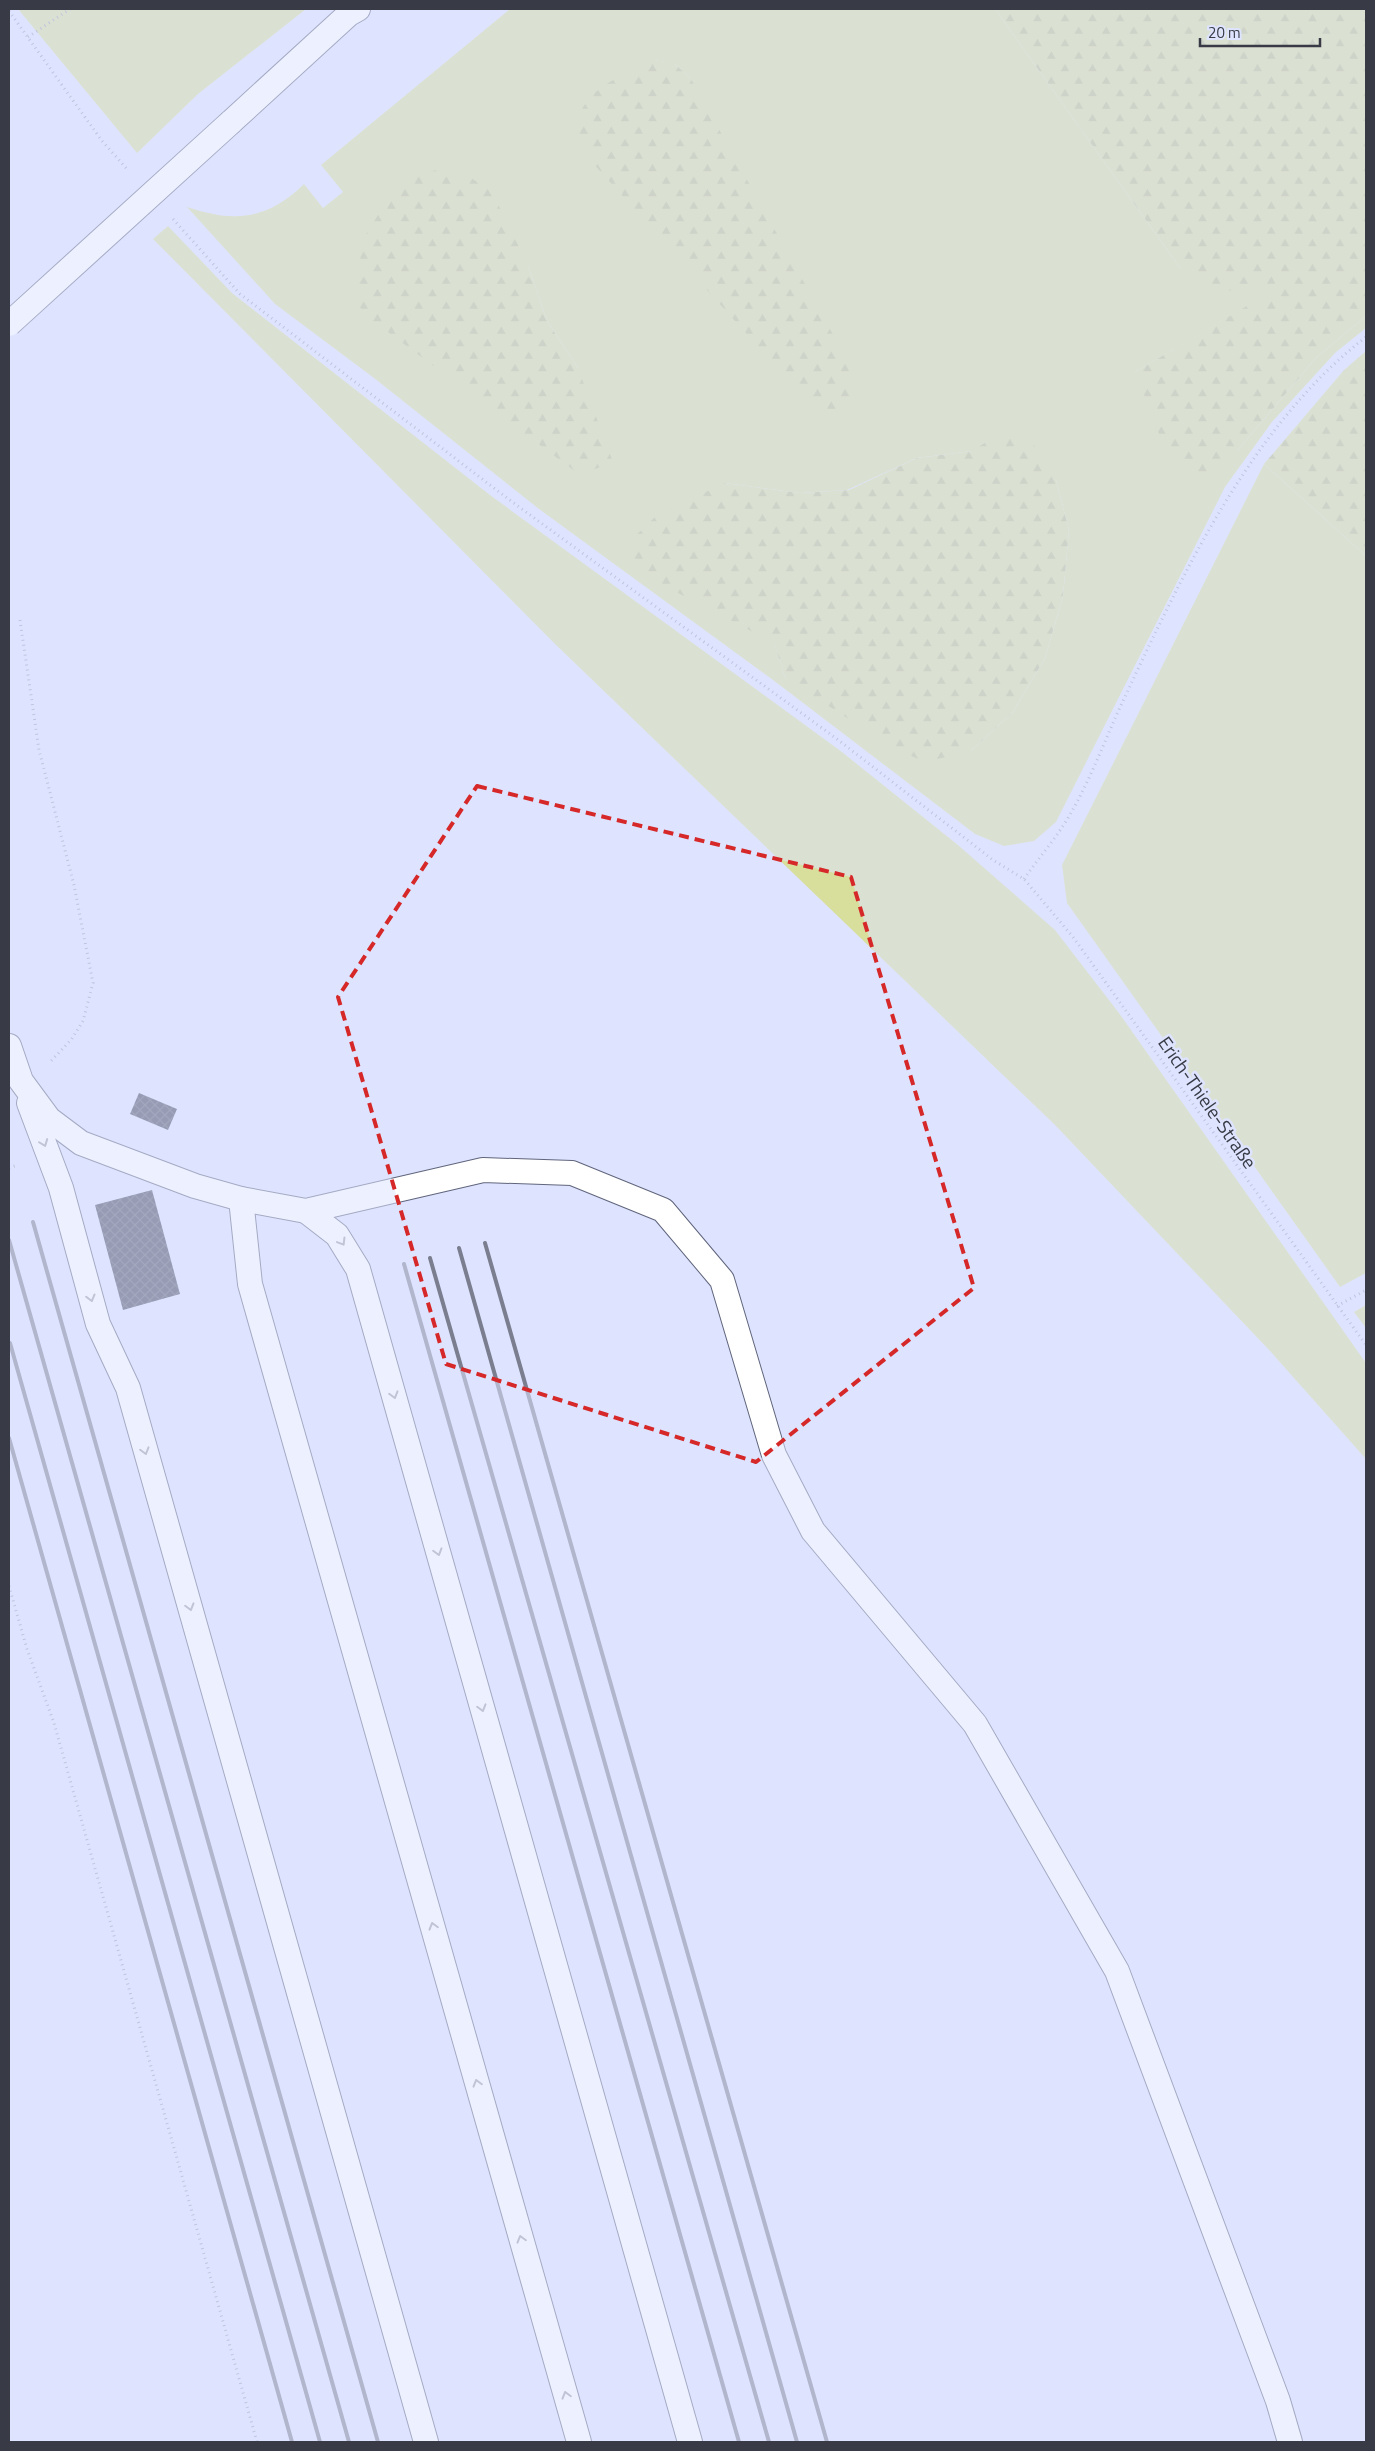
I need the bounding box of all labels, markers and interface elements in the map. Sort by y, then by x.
scale bar [1200,15,1320,47]
text: 20 m [1208,21,1241,44]
street label: Erich-Thiele-Straße [1151,1030,1265,1174]
one-way arrow [38,1138,48,1146]
one-way arrow [336,1237,345,1246]
one-way arrow [85,1294,96,1303]
one-way arrow [388,1391,399,1400]
one-way arrow [140,1446,150,1454]
one-way arrow [432,1547,443,1556]
one-way arrow [184,1603,194,1611]
one-way arrow [477,1703,487,1712]
one-way arrow [428,1923,438,1931]
one-way arrow [472,2078,483,2087]
one-way arrow [517,2235,527,2244]
one-way arrow [561,2392,571,2400]

